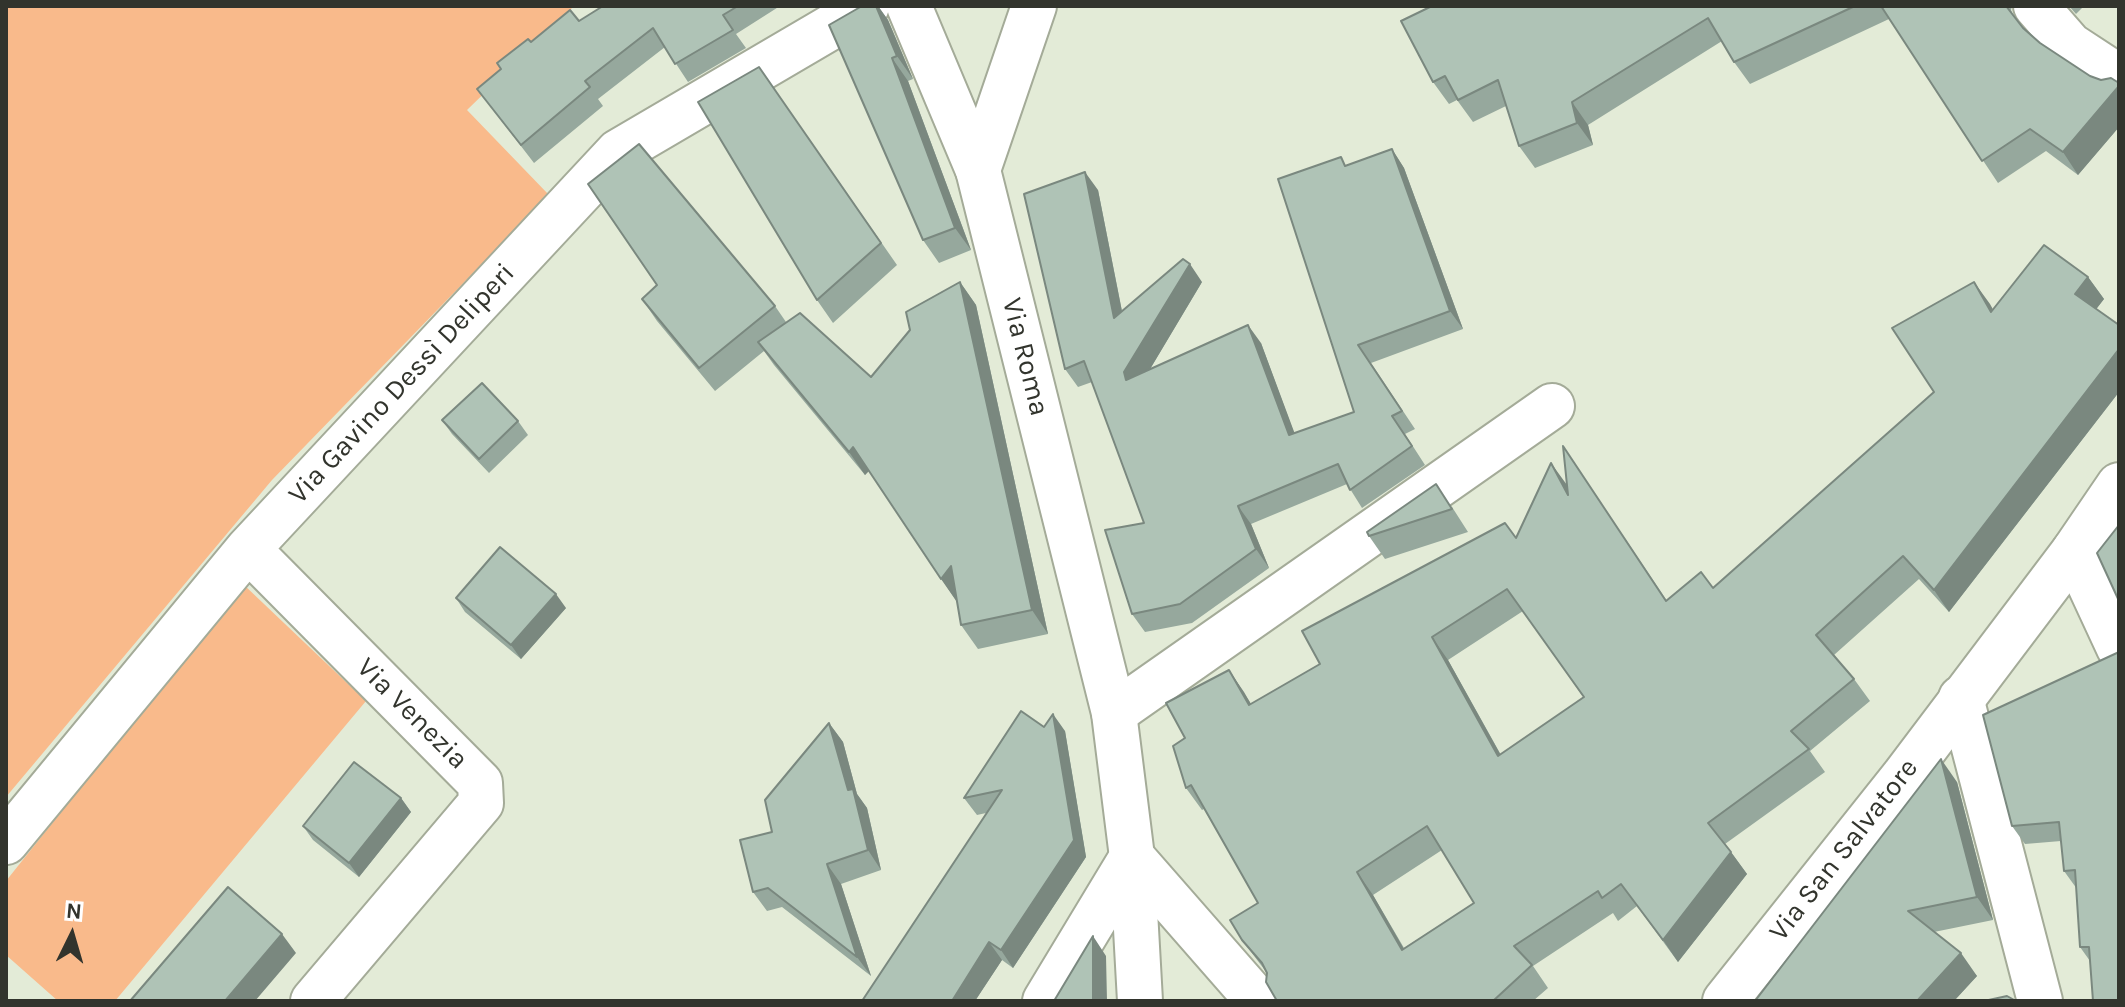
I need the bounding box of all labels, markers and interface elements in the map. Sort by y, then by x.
street label: Via Gavino Dessì Deliperi [282,257,522,511]
street label: Via Roma [994,295,1056,419]
street label: Via Venezia [349,651,475,777]
street label: Via San Salvatore [1762,752,1926,948]
north arrow [32,895,112,975]
text: N [65,897,83,925]

